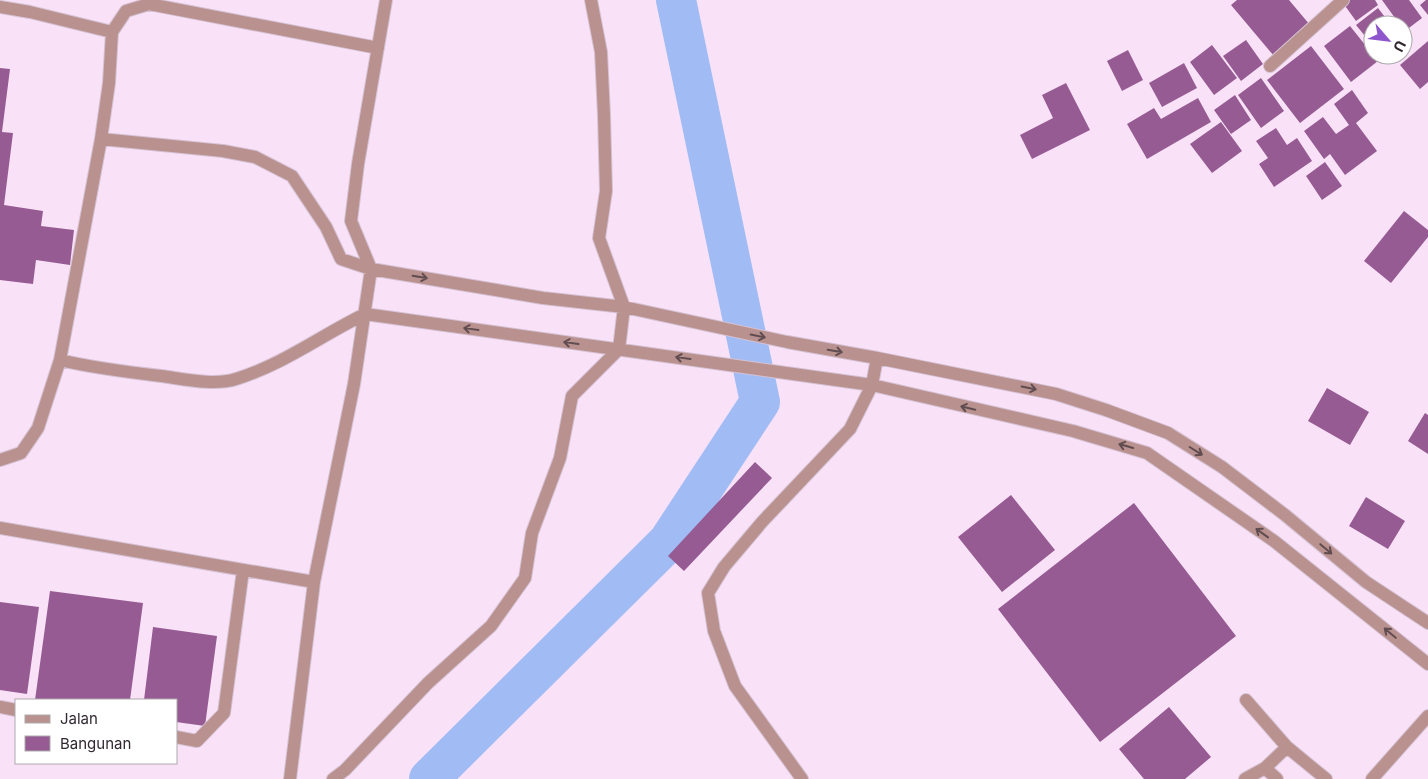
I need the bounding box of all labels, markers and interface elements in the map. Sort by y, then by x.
north arrow [1363,15,1413,65]
text: U [1390,38,1410,55]
one-way arrow [411,273,427,283]
one-way arrow [463,324,479,334]
one-way arrow [749,332,765,341]
one-way arrow [563,338,579,348]
one-way arrow [827,346,843,356]
one-way arrow [675,353,691,363]
one-way arrow [1020,384,1036,394]
one-way arrow [961,403,977,412]
one-way arrow [1118,441,1134,451]
one-way arrow [1189,446,1203,456]
one-way arrow [1256,528,1270,538]
one-way arrow [1319,543,1332,554]
one-way arrow [1384,627,1397,639]
legend [15,699,178,764]
text: Jalan [60,709,98,728]
text: Bangunan [60,734,131,753]

